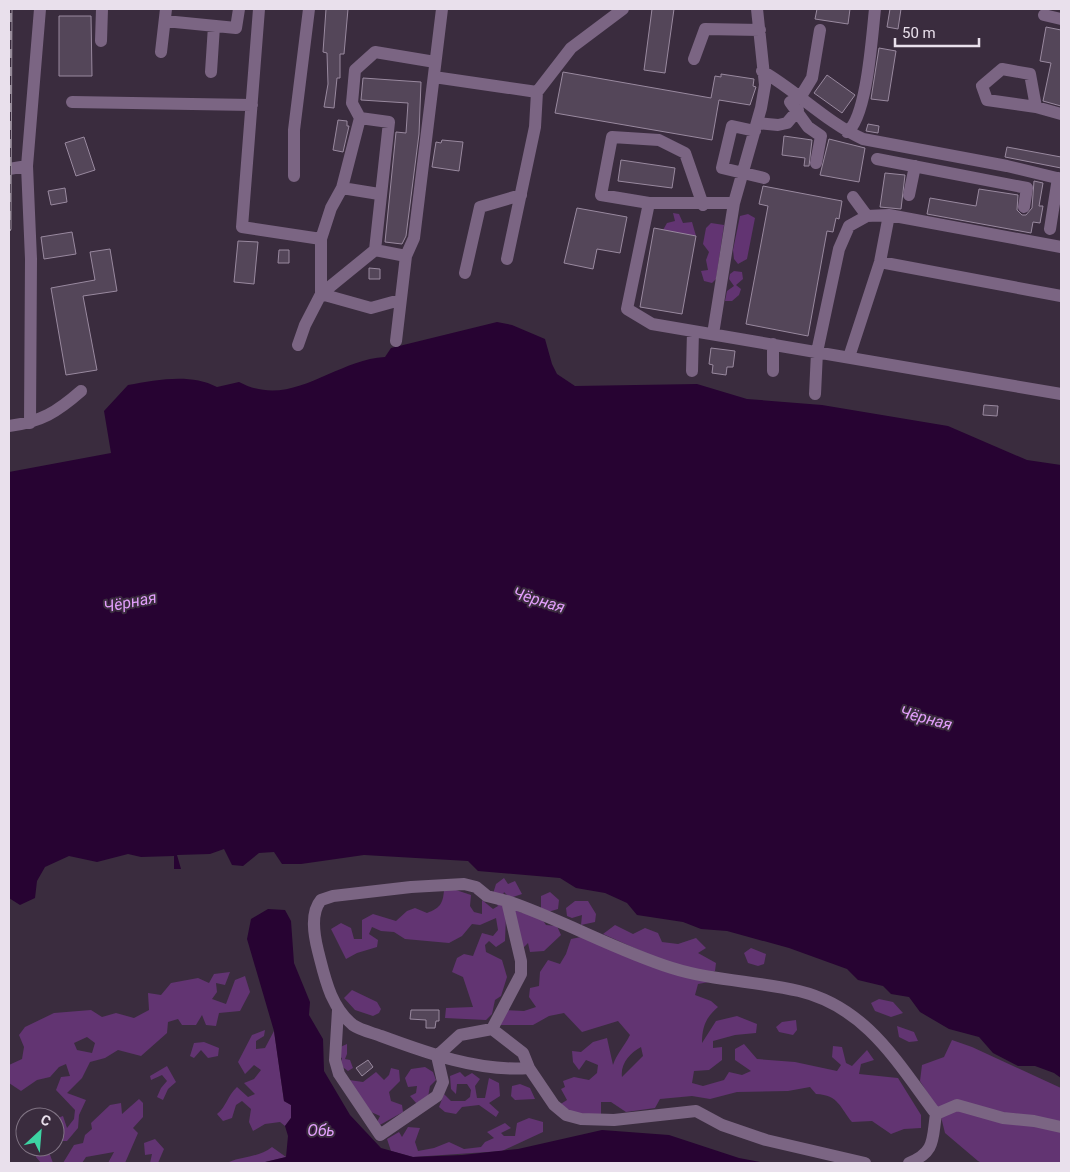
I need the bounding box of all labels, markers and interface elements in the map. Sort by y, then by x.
scale bar [895,15,979,47]
text: 50 m [902,24,936,42]
water label: Чёрная [511,583,567,617]
water label: Чёрная [102,588,158,616]
water label: Чёрная [898,702,954,734]
north arrow [15,1107,65,1157]
text: С [38,1111,53,1130]
water label: Обь [307,1121,335,1140]

